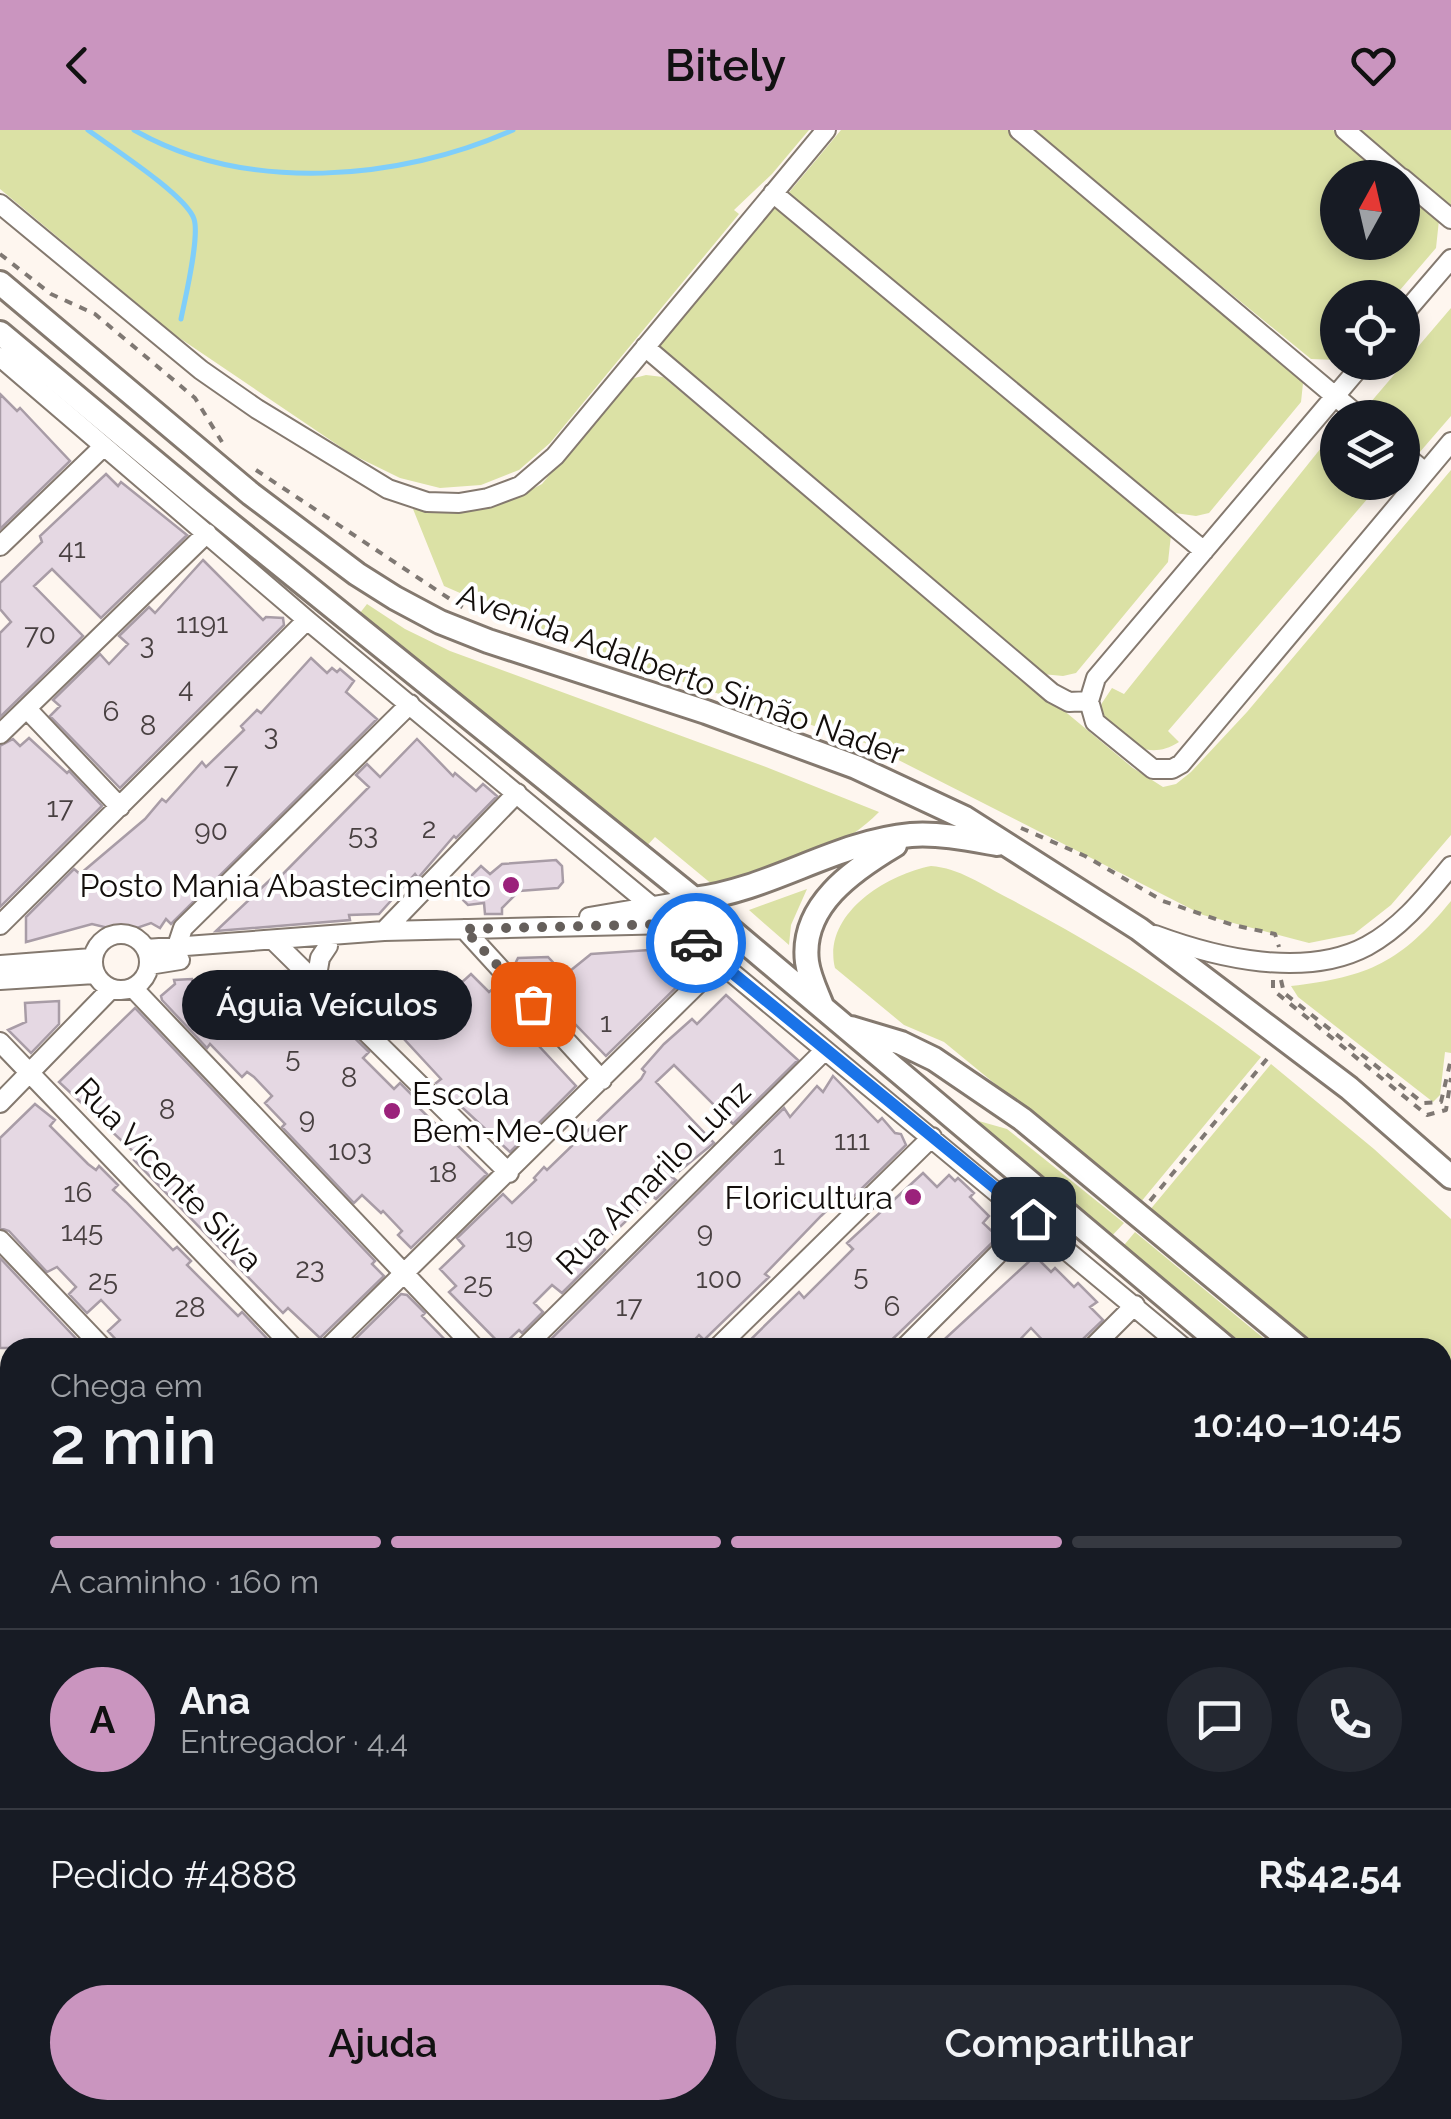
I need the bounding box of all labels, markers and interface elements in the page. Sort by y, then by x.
icon: back [50,38,105,93]
icon: heart [1346,38,1401,93]
text: Bitely [665,39,786,92]
north arrow [1320,160,1420,260]
map controls [1320,160,1420,500]
button: locate [1320,280,1420,380]
button: layers [1320,400,1420,500]
house number: 41 [58,532,86,565]
street label: Avenida Adalberto Simão Nader [452,576,910,772]
house number: 1191 [176,607,228,640]
house number: 70 [24,618,56,651]
house number: 3 [140,628,154,661]
house number: 4 [178,671,194,704]
house number: 6 [103,695,119,728]
house number: 8 [140,709,156,742]
house number: 3 [264,719,278,752]
house number: 7 [224,757,239,790]
house number: 17 [47,791,73,824]
house number: 2 [422,812,436,845]
house number: 90 [194,814,228,847]
house number: 53 [348,818,378,851]
place label: Posto Mania Abastecimento [79,867,491,904]
marker: Posto Mania Abastecimento [500,874,522,896]
courier [646,893,746,993]
icon: car [669,916,724,971]
pin [491,962,576,1047]
callout: Águia Veículos [183,969,473,1039]
icon: bag [506,977,561,1032]
text: Águia Veículos [216,986,438,1023]
house number: 1 [600,1006,612,1039]
house number: 5 [285,1041,301,1074]
house number: 8 [341,1061,357,1094]
street label: Rua Vicente Silva [68,1070,270,1278]
street label: Rua Amarilo Lunz [548,1072,758,1282]
place label: Escola Bem-Me-Quer [412,1075,628,1149]
house number: 8 [159,1093,175,1126]
marker: Escola Bem-Me-Quer [381,1100,403,1122]
house number: 9 [299,1102,315,1135]
house number: 111 [834,1124,870,1157]
house number: 103 [328,1134,372,1167]
house number: 1 [773,1139,785,1172]
house number: 18 [429,1156,457,1189]
house number: 16 [64,1176,92,1209]
pin [991,1177,1076,1262]
place label: Floricultura [725,1179,893,1216]
marker: Floricultura [902,1186,924,1208]
icon: home [1006,1192,1061,1247]
house number: 145 [61,1215,103,1248]
house number: 9 [697,1216,713,1249]
house number: 19 [505,1222,533,1255]
house number: 23 [295,1252,325,1285]
house number: 5 [853,1259,869,1292]
house number: 100 [696,1262,742,1295]
house number: 25 [88,1264,118,1297]
house number: 25 [463,1267,493,1300]
house number: 17 [616,1290,642,1323]
house number: 6 [884,1290,900,1323]
house number: 28 [174,1291,206,1324]
text: Chega em [50,1367,203,1404]
text: 10:40–10:45 [1193,1401,1402,1446]
text: 2 min [50,1403,217,1479]
text: A caminho · 160 m [50,1563,319,1600]
button: chat [1167,1667,1272,1772]
button: phone [1297,1667,1402,1772]
text: Ana [180,1678,250,1723]
text: A [90,1697,115,1742]
text: Entregador · 4.4 [180,1723,408,1760]
text: Pedido #4888 [50,1852,297,1897]
text: R$42.54 [1258,1852,1402,1897]
button: Ajuda [50,1985,716,2100]
button: Compartilhar [736,1985,1402,2100]

